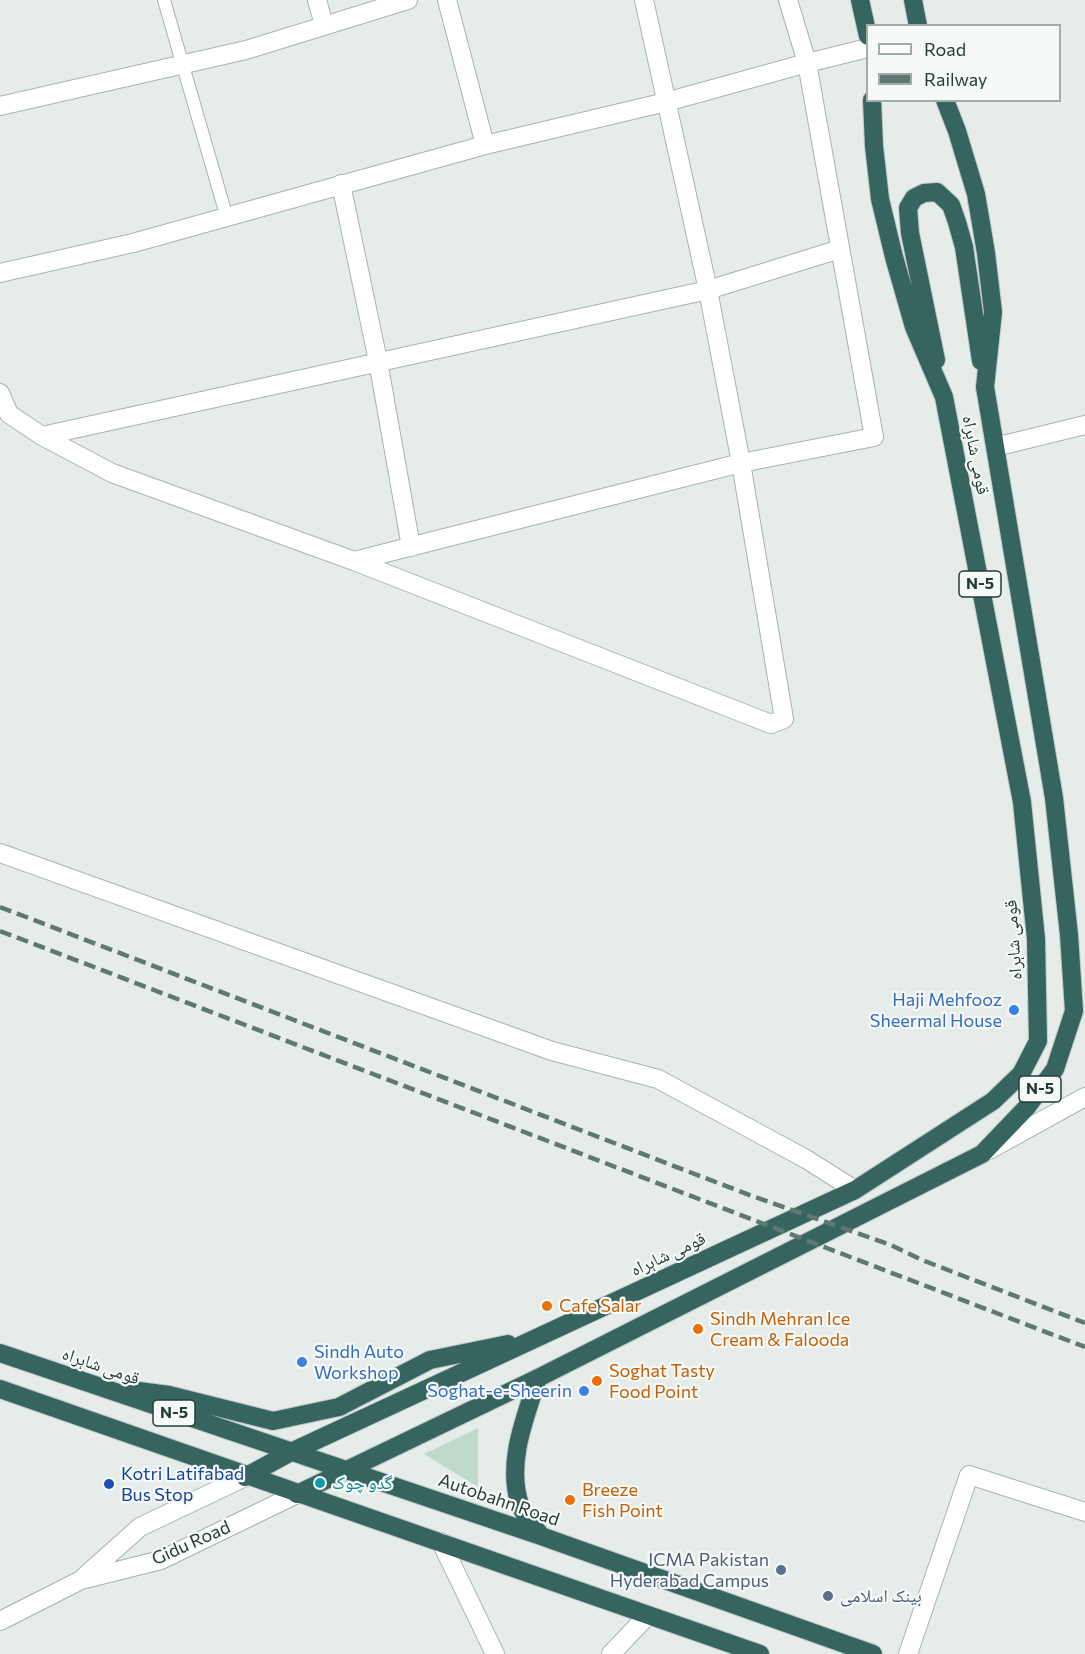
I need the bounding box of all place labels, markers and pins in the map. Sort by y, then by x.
place label: Haji Mehfooz Sheermal House [870,989,1002,1032]
marker: Haji Mehfooz Sheermal House [1007,1003,1021,1017]
place label: Cafe Salar [559,1295,642,1317]
marker: Cafe Salar [540,1299,554,1313]
place label: Sindh Mehran Ice Cream & Falooda [710,1308,850,1350]
marker: Sindh Mehran Ice Cream & Falooda [691,1322,705,1336]
place label: Sindh Auto Workshop [314,1341,404,1384]
marker: Sindh Auto Workshop [295,1355,309,1369]
place label: Soghat Tasty Food Point [609,1360,715,1402]
marker: Soghat Tasty Food Point [590,1374,604,1388]
place label: Soghat-e-Sheerin [427,1380,572,1402]
marker: Soghat-e-Sheerin [577,1384,591,1398]
place label: Kotri Latifabad Bus Stop [121,1463,244,1506]
place label: گدو چوک [332,1472,393,1494]
marker: گدو چوک [313,1476,327,1490]
marker: Kotri Latifabad Bus Stop [102,1477,116,1491]
place label: Breeze Fish Point [582,1479,663,1522]
marker: Breeze Fish Point [563,1493,577,1507]
place label: ICMA Pakistan Hyderabad Campus [610,1549,769,1592]
marker: ICMA Pakistan Hyderabad Campus [774,1563,788,1577]
place label: بینک اسلامی [840,1585,922,1607]
marker: بینک اسلامی [821,1589,835,1603]

